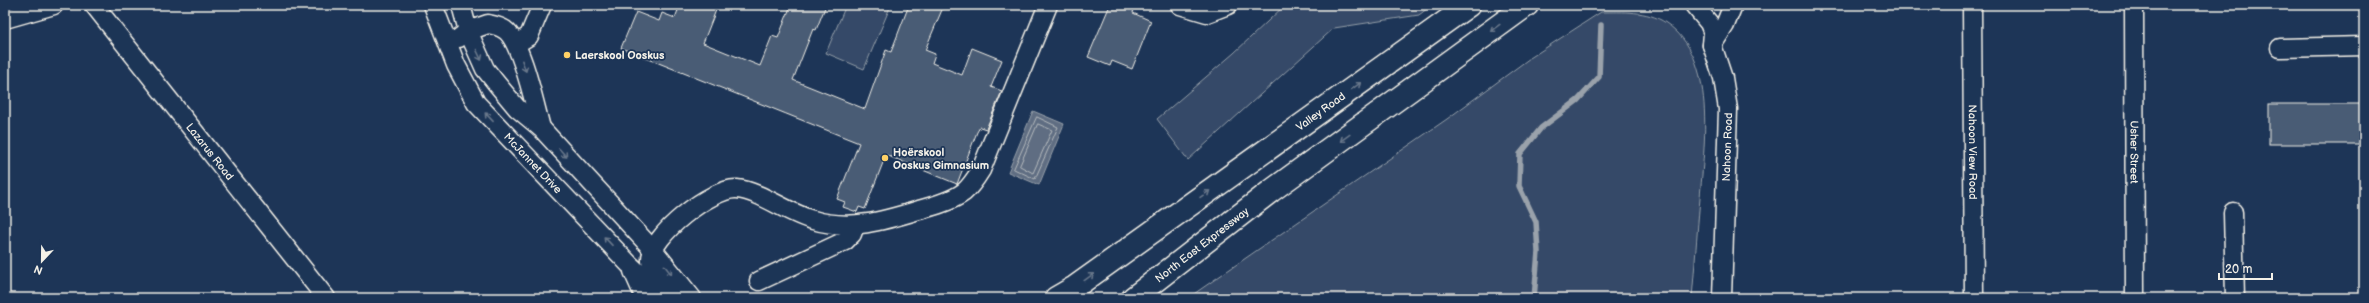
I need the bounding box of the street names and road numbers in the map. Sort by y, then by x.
street label: Valley Road [1294,90,1348,134]
street label: Nahoon View Road [1966,105,1979,199]
street label: Nahoon Road [1720,112,1735,182]
street label: Usher Street [2127,120,2141,184]
street label: Lazarus Road [183,121,236,183]
street label: McJannet Drive [501,130,565,197]
street label: North East Expressway [1153,205,1251,285]

